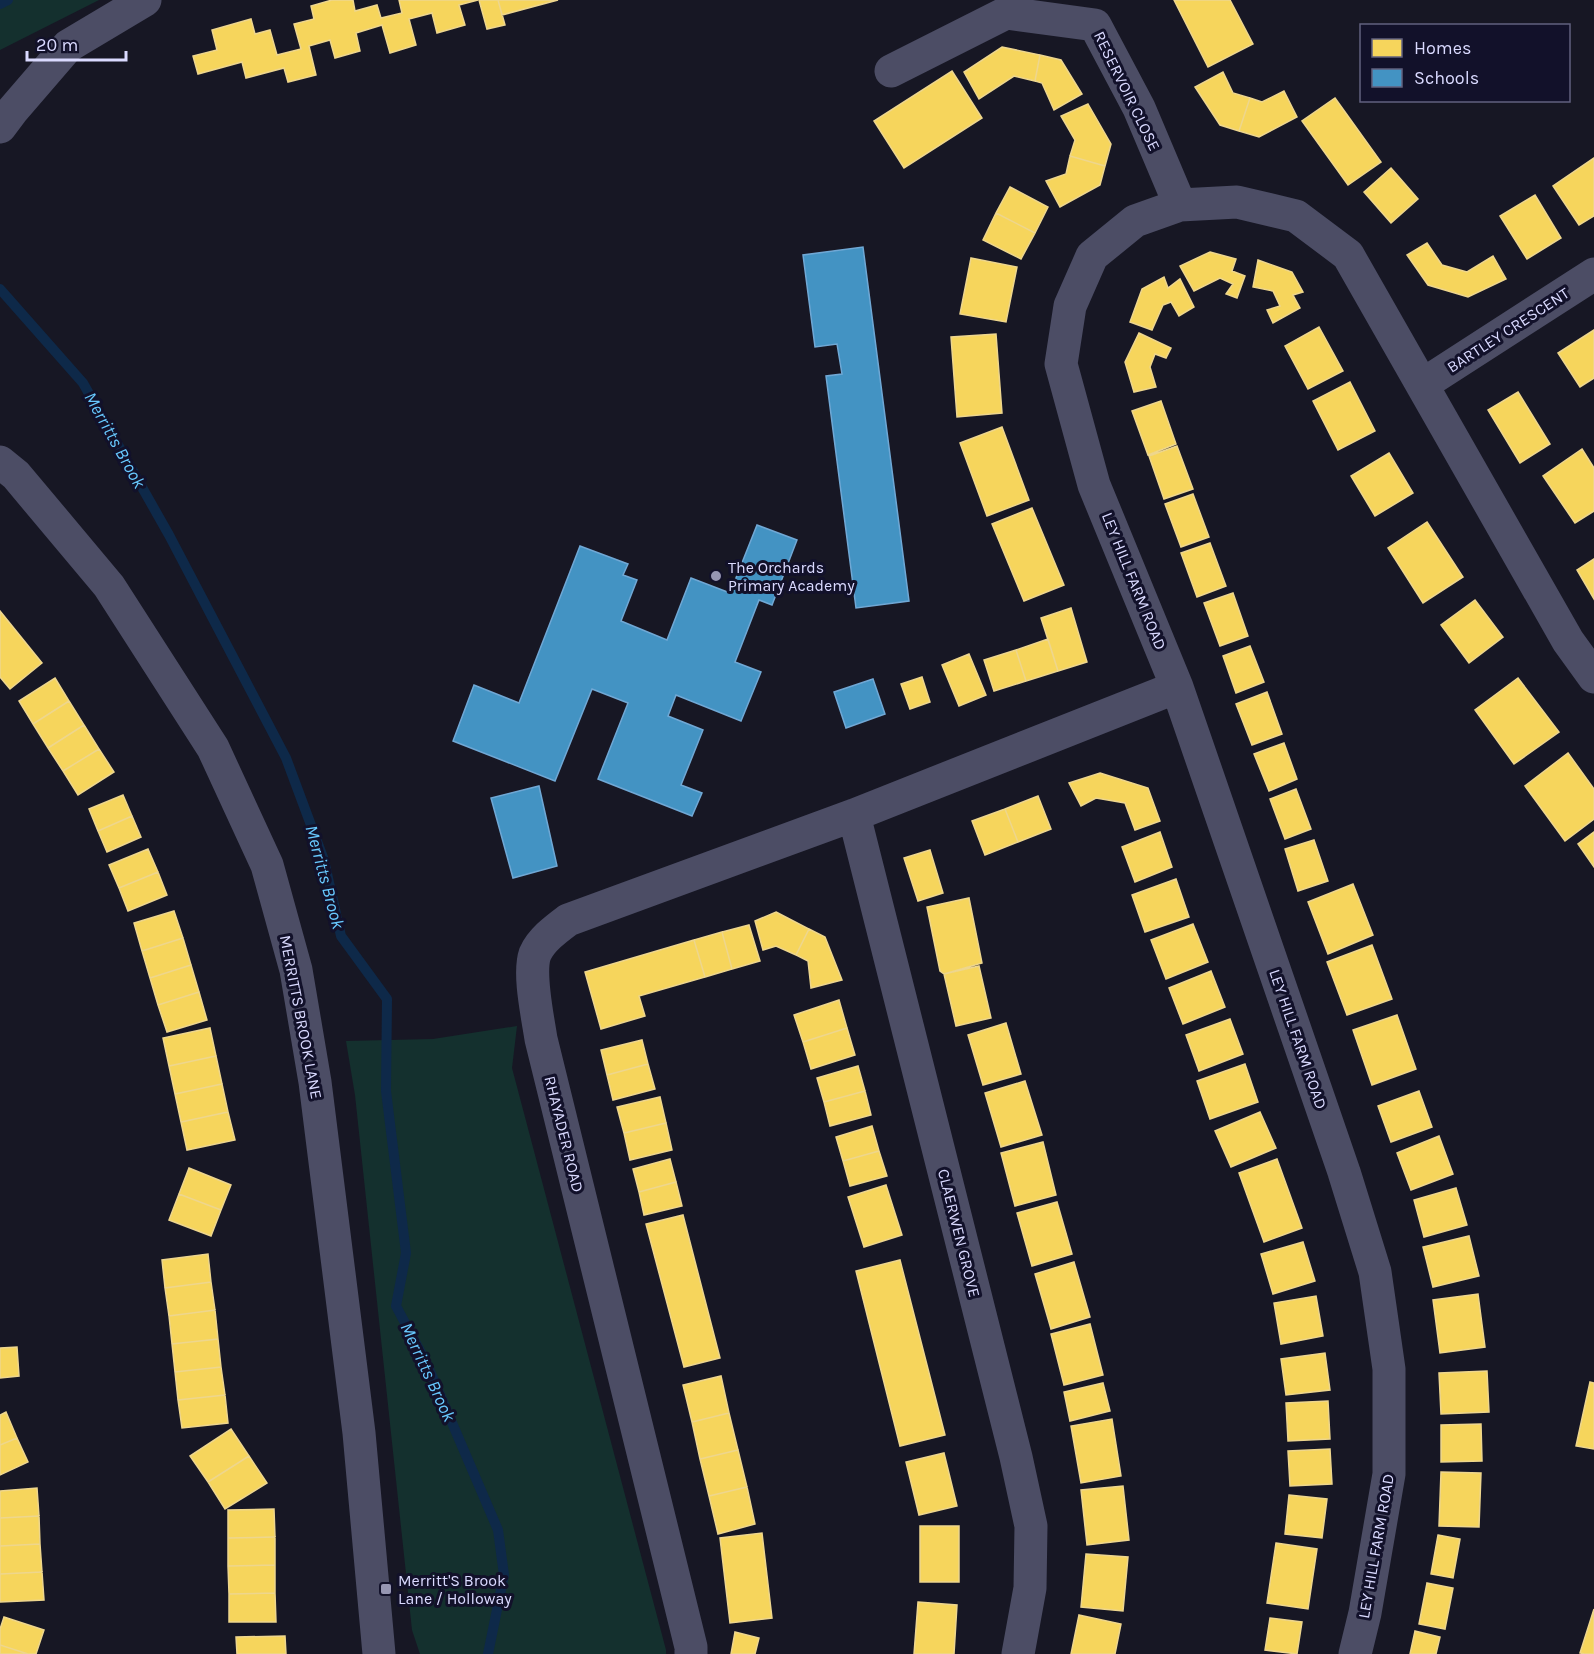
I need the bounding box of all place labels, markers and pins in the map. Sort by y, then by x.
place label: The Orchards Primary Academy [728,558,855,595]
marker: The Orchards Primary Academy [709,569,723,583]
place label: Merritt'S Brook Lane / Holloway [398,1571,512,1608]
marker: Merritt'S Brook Lane / Holloway [379,1582,393,1596]

